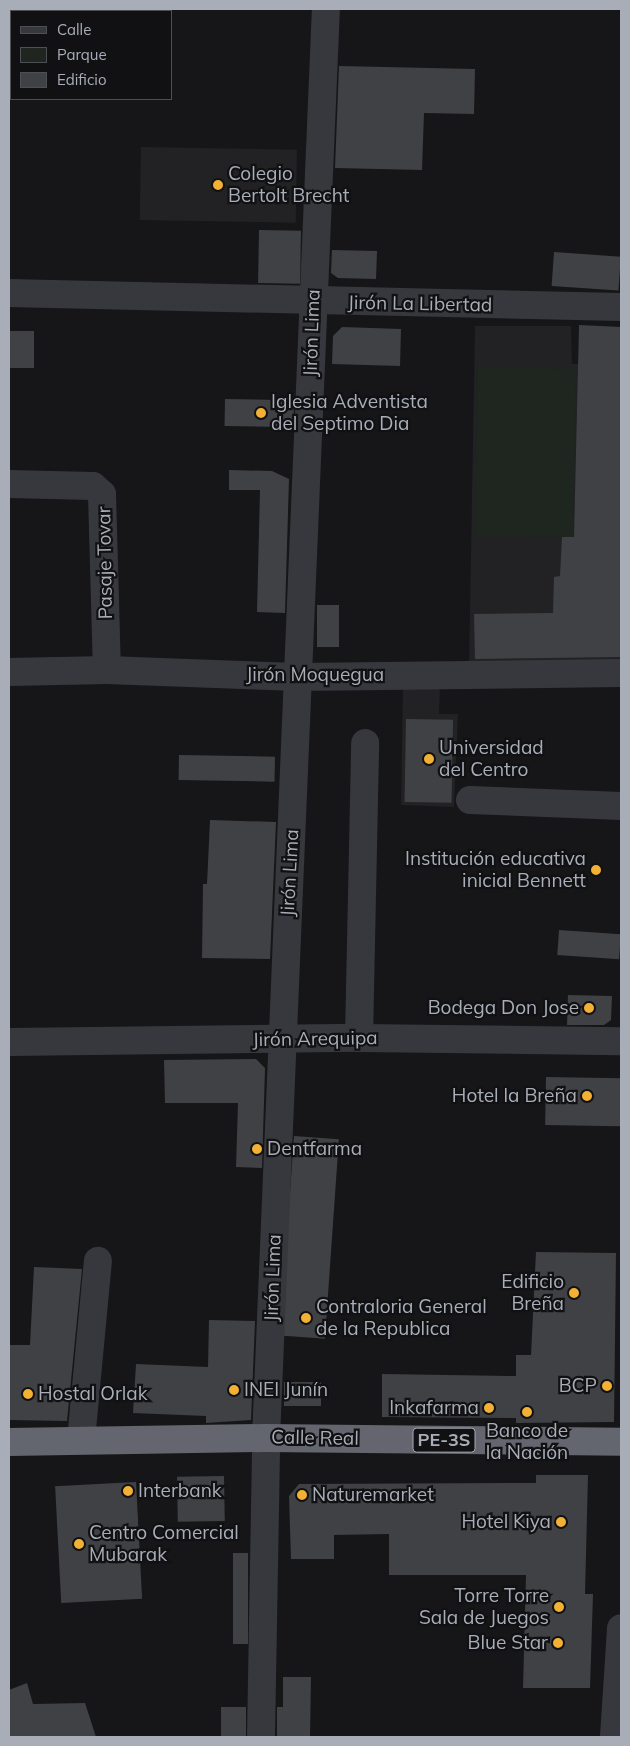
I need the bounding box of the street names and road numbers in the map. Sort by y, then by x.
street label: Jirón Lima [299,289,325,377]
street label: Jirón La Libertad [347,291,493,317]
street label: Pasaje Tovar [93,506,117,620]
street label: Jirón Moquegua [246,664,384,686]
street label: Jirón Lima [276,829,304,917]
street label: Jirón Arequipa [252,1027,378,1051]
street label: Jirón Lima [260,1234,286,1322]
road number: PE-3S [412,1424,476,1456]
street label: Calle Real [271,1426,359,1450]

